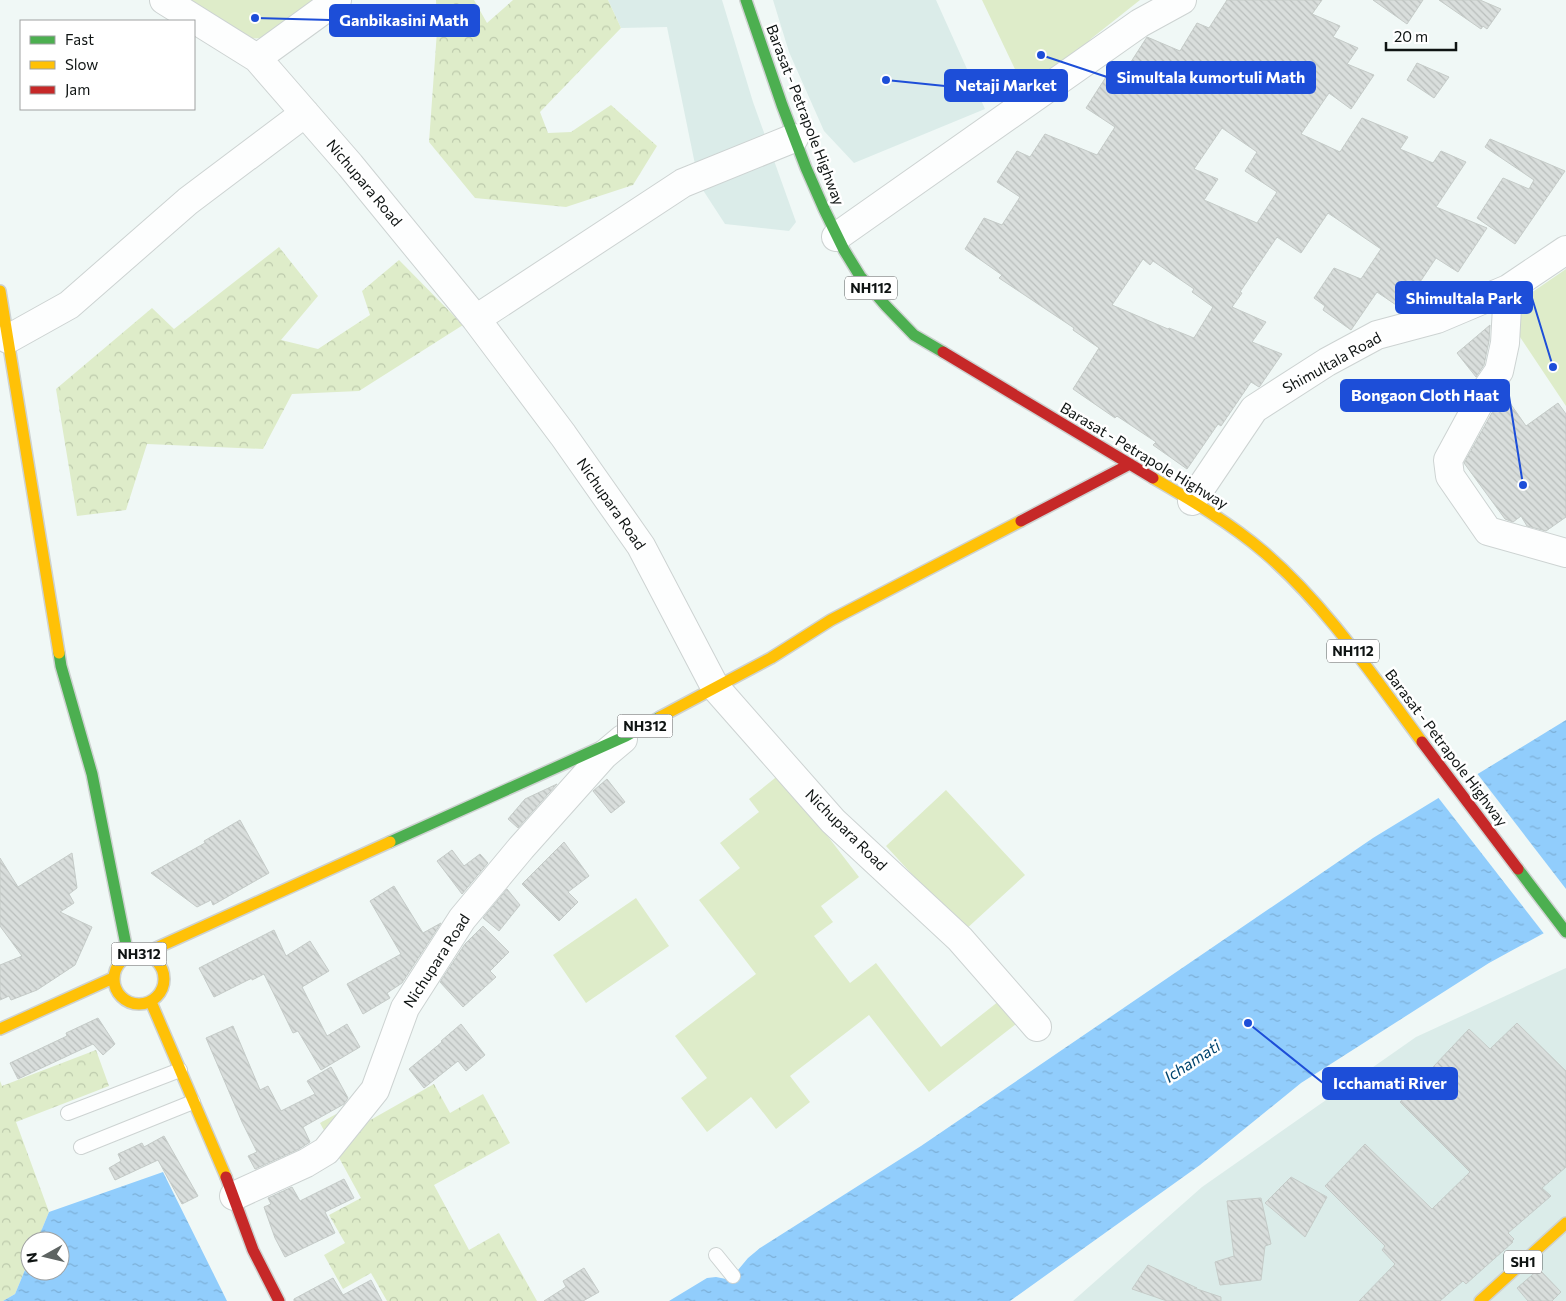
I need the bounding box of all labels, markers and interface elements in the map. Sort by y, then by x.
callout: Ganbikasini Math [330,5,479,36]
text: Ganbikasini Math [339,10,469,29]
legend [20,20,195,110]
scale bar [1386,20,1456,52]
street label: Barasat - Petrapole Highway [763,22,849,208]
text: 20 m [1394,27,1428,45]
text: Fast [65,30,94,48]
text: Slow [65,55,98,73]
callout: Simultala kumortuli Math [1107,62,1315,93]
text: Simultala kumortuli Math [1117,67,1305,86]
callout: Netaji Market [945,70,1067,101]
text: Netaji Market [955,75,1057,94]
text: Jam [65,80,90,98]
street label: Nichupara Road [323,135,406,229]
road number: NH112 [845,276,897,300]
callout: Shimultala Park [1396,282,1532,313]
text: Shimultala Park [1406,288,1523,307]
street label: Shimultala Road [1279,328,1384,397]
callout: Bongaon Cloth Haat [1341,380,1509,411]
text: Bongaon Cloth Haat [1351,385,1499,404]
street label: Barasat - Petrapole Highway [1057,398,1232,512]
street label: Nichupara Road [574,454,650,553]
road number: NH112 [1327,640,1379,662]
street label: Barasat - Petrapole Highway [1382,665,1512,830]
road number: NH312 [618,714,672,738]
street label: Nichupara Road [802,785,891,874]
street label: Nichupara Road [399,910,473,1011]
road number: NH312 [112,942,166,966]
water label: Ichamati [1160,1035,1224,1086]
callout: Icchamati River [1323,1068,1457,1099]
text: Icchamati River [1333,1073,1447,1092]
north arrow [20,1231,70,1281]
road number: SH1 [1504,1250,1542,1274]
text: N [22,1251,41,1264]

